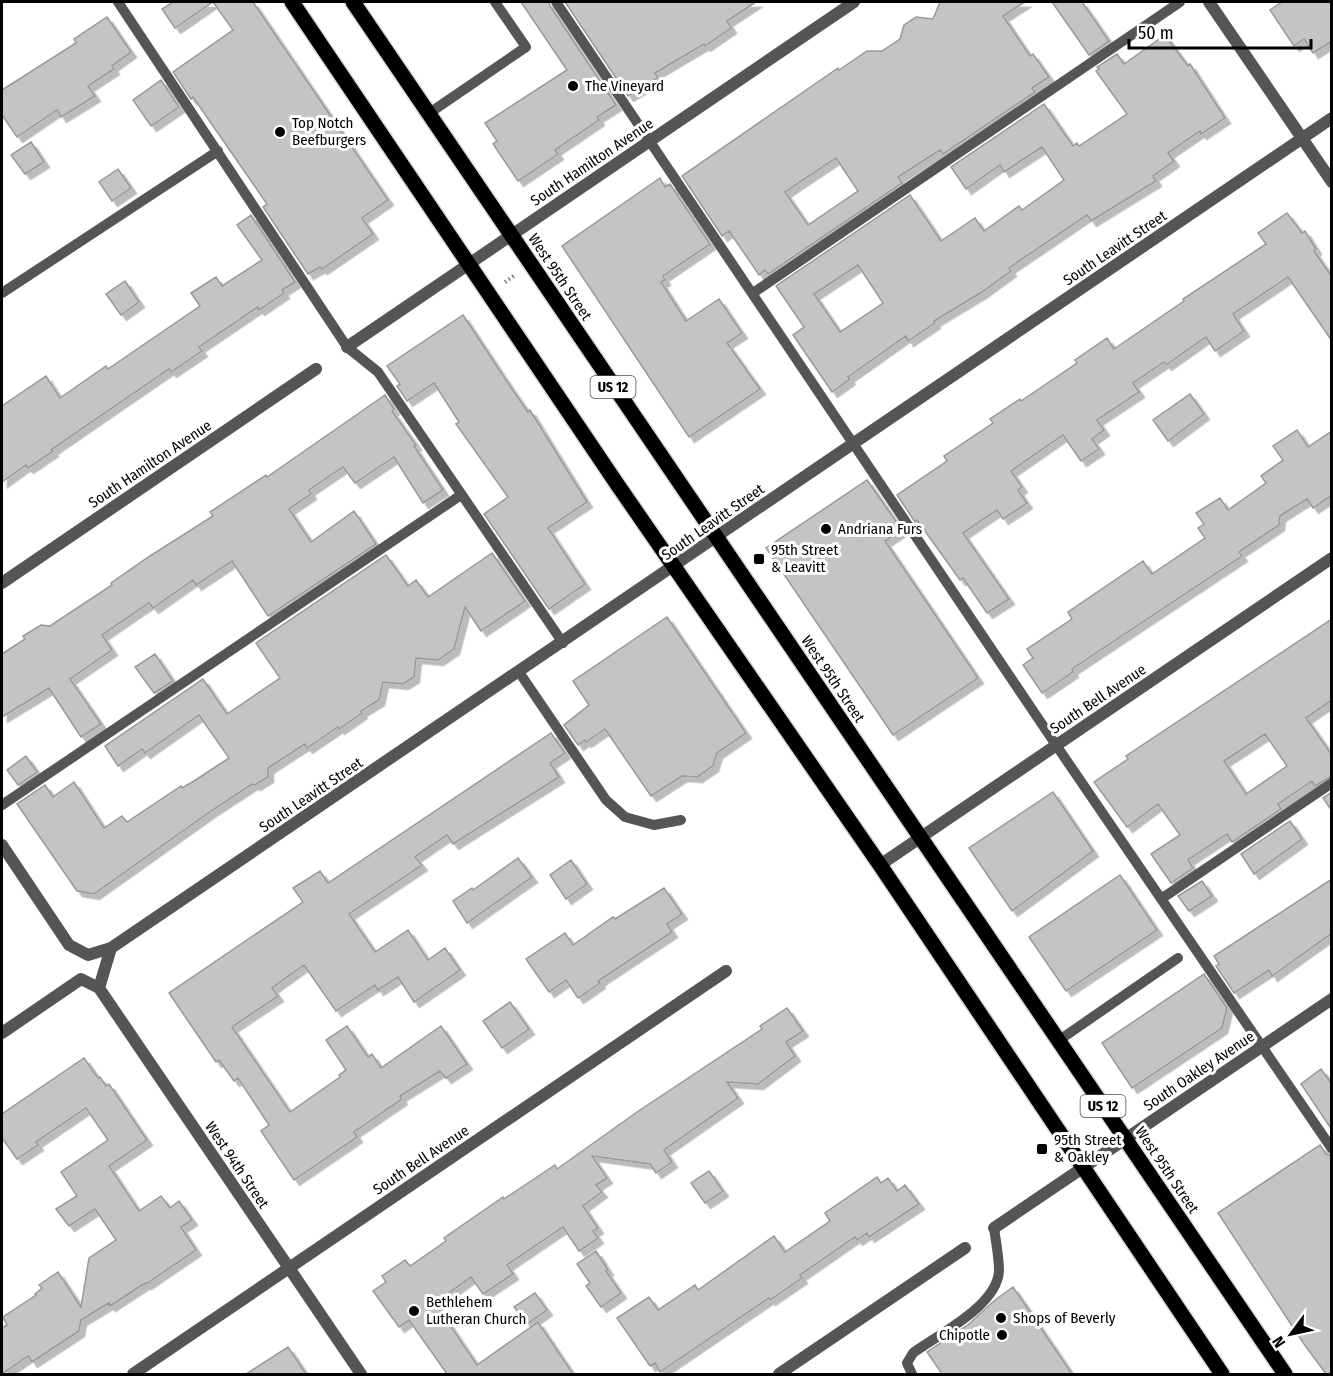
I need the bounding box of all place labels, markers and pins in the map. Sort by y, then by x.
place label: The Vineyard [585,77,664,95]
marker: The Vineyard [566,79,580,93]
place label: Top Notch Beefburgers [292,114,366,149]
marker: Top Notch Beefburgers [273,125,287,139]
place label: Andriana Furs [838,520,922,538]
marker: Andriana Furs [819,522,833,536]
place label: 95th Street & Leavitt [771,541,838,576]
marker: 95th Street & Leavitt [752,552,766,566]
place label: 95th Street & Oakley [1054,1131,1121,1166]
marker: 95th Street & Oakley [1035,1142,1049,1156]
place label: Bethlehem Lutheran Church [426,1293,526,1328]
marker: Bethlehem Lutheran Church [407,1304,421,1318]
place label: Shops of Beverly [1013,1309,1116,1327]
marker: Shops of Beverly [994,1311,1008,1325]
place label: Chipotle [939,1326,990,1344]
marker: Chipotle [995,1328,1009,1342]

